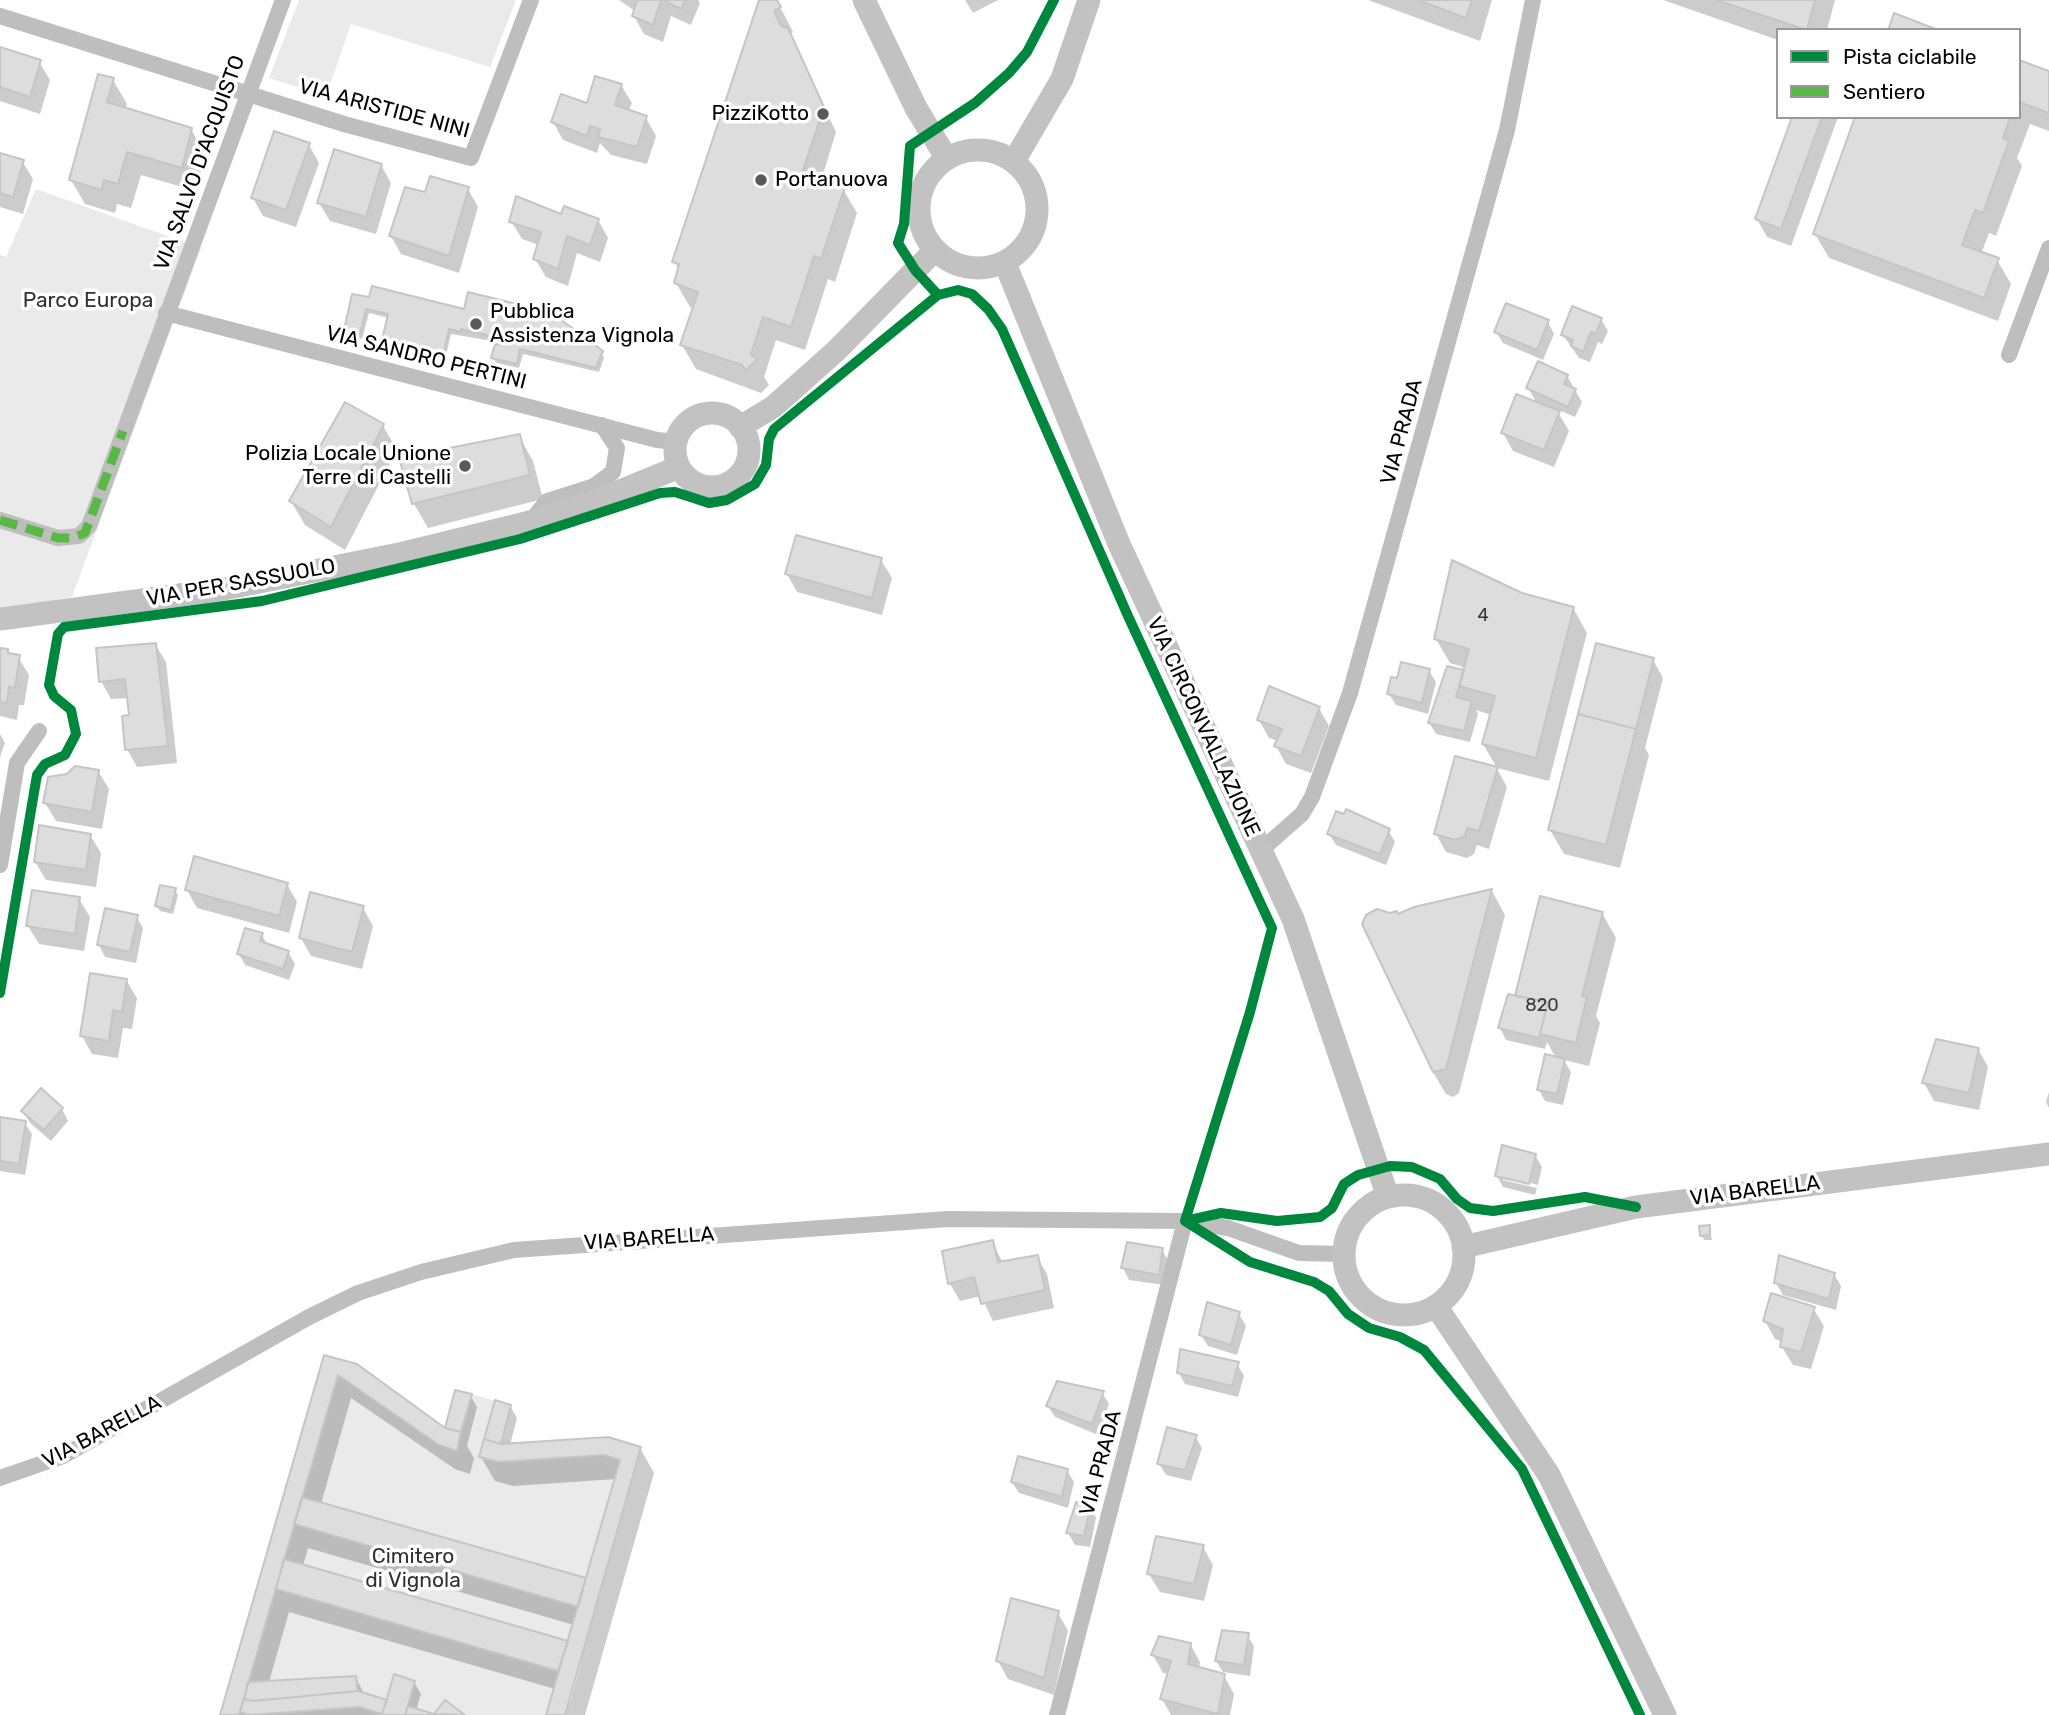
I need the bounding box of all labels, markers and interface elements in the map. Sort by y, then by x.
legend [1776,28,2021,119]
text: Pista ciclabile [1843,44,1977,69]
street label: VIA SALVO D'ACQUISTO [149,52,251,274]
street label: VIA ARISTIDE NINI [296,74,472,144]
text: Sentiero [1843,79,1925,104]
place label: PizziKotto [712,101,809,127]
marker: PizziKotto [815,106,831,122]
place label: Portanuova [775,167,888,193]
marker: Portanuova [753,172,769,188]
park label: Parco Europa [23,288,153,314]
place label: Pubblica Assistenza Vignola [490,299,674,349]
marker: Pubblica Assistenza Vignola [468,316,484,332]
street label: VIA SANDRO PERTINI [323,321,529,395]
street label: VIA PRADA [1376,376,1428,488]
place label: Polizia Locale Unione Terre di Castelli [245,441,451,491]
marker: Polizia Locale Unione Terre di Castelli [457,458,473,474]
street label: VIA PER SASSUOLO [145,554,337,612]
house number: 4 [1477,605,1489,627]
street label: VIA CIRCONVALLAZIONE [1141,613,1265,841]
house number: 820 [1525,995,1559,1017]
street label: VIA BARELLA [1689,1171,1821,1211]
street label: VIA BARELLA [583,1222,715,1256]
street label: VIA BARELLA [38,1390,166,1474]
street label: VIA PRADA [1075,1407,1127,1519]
park label: Cimitero di Vignola [365,1544,461,1594]

